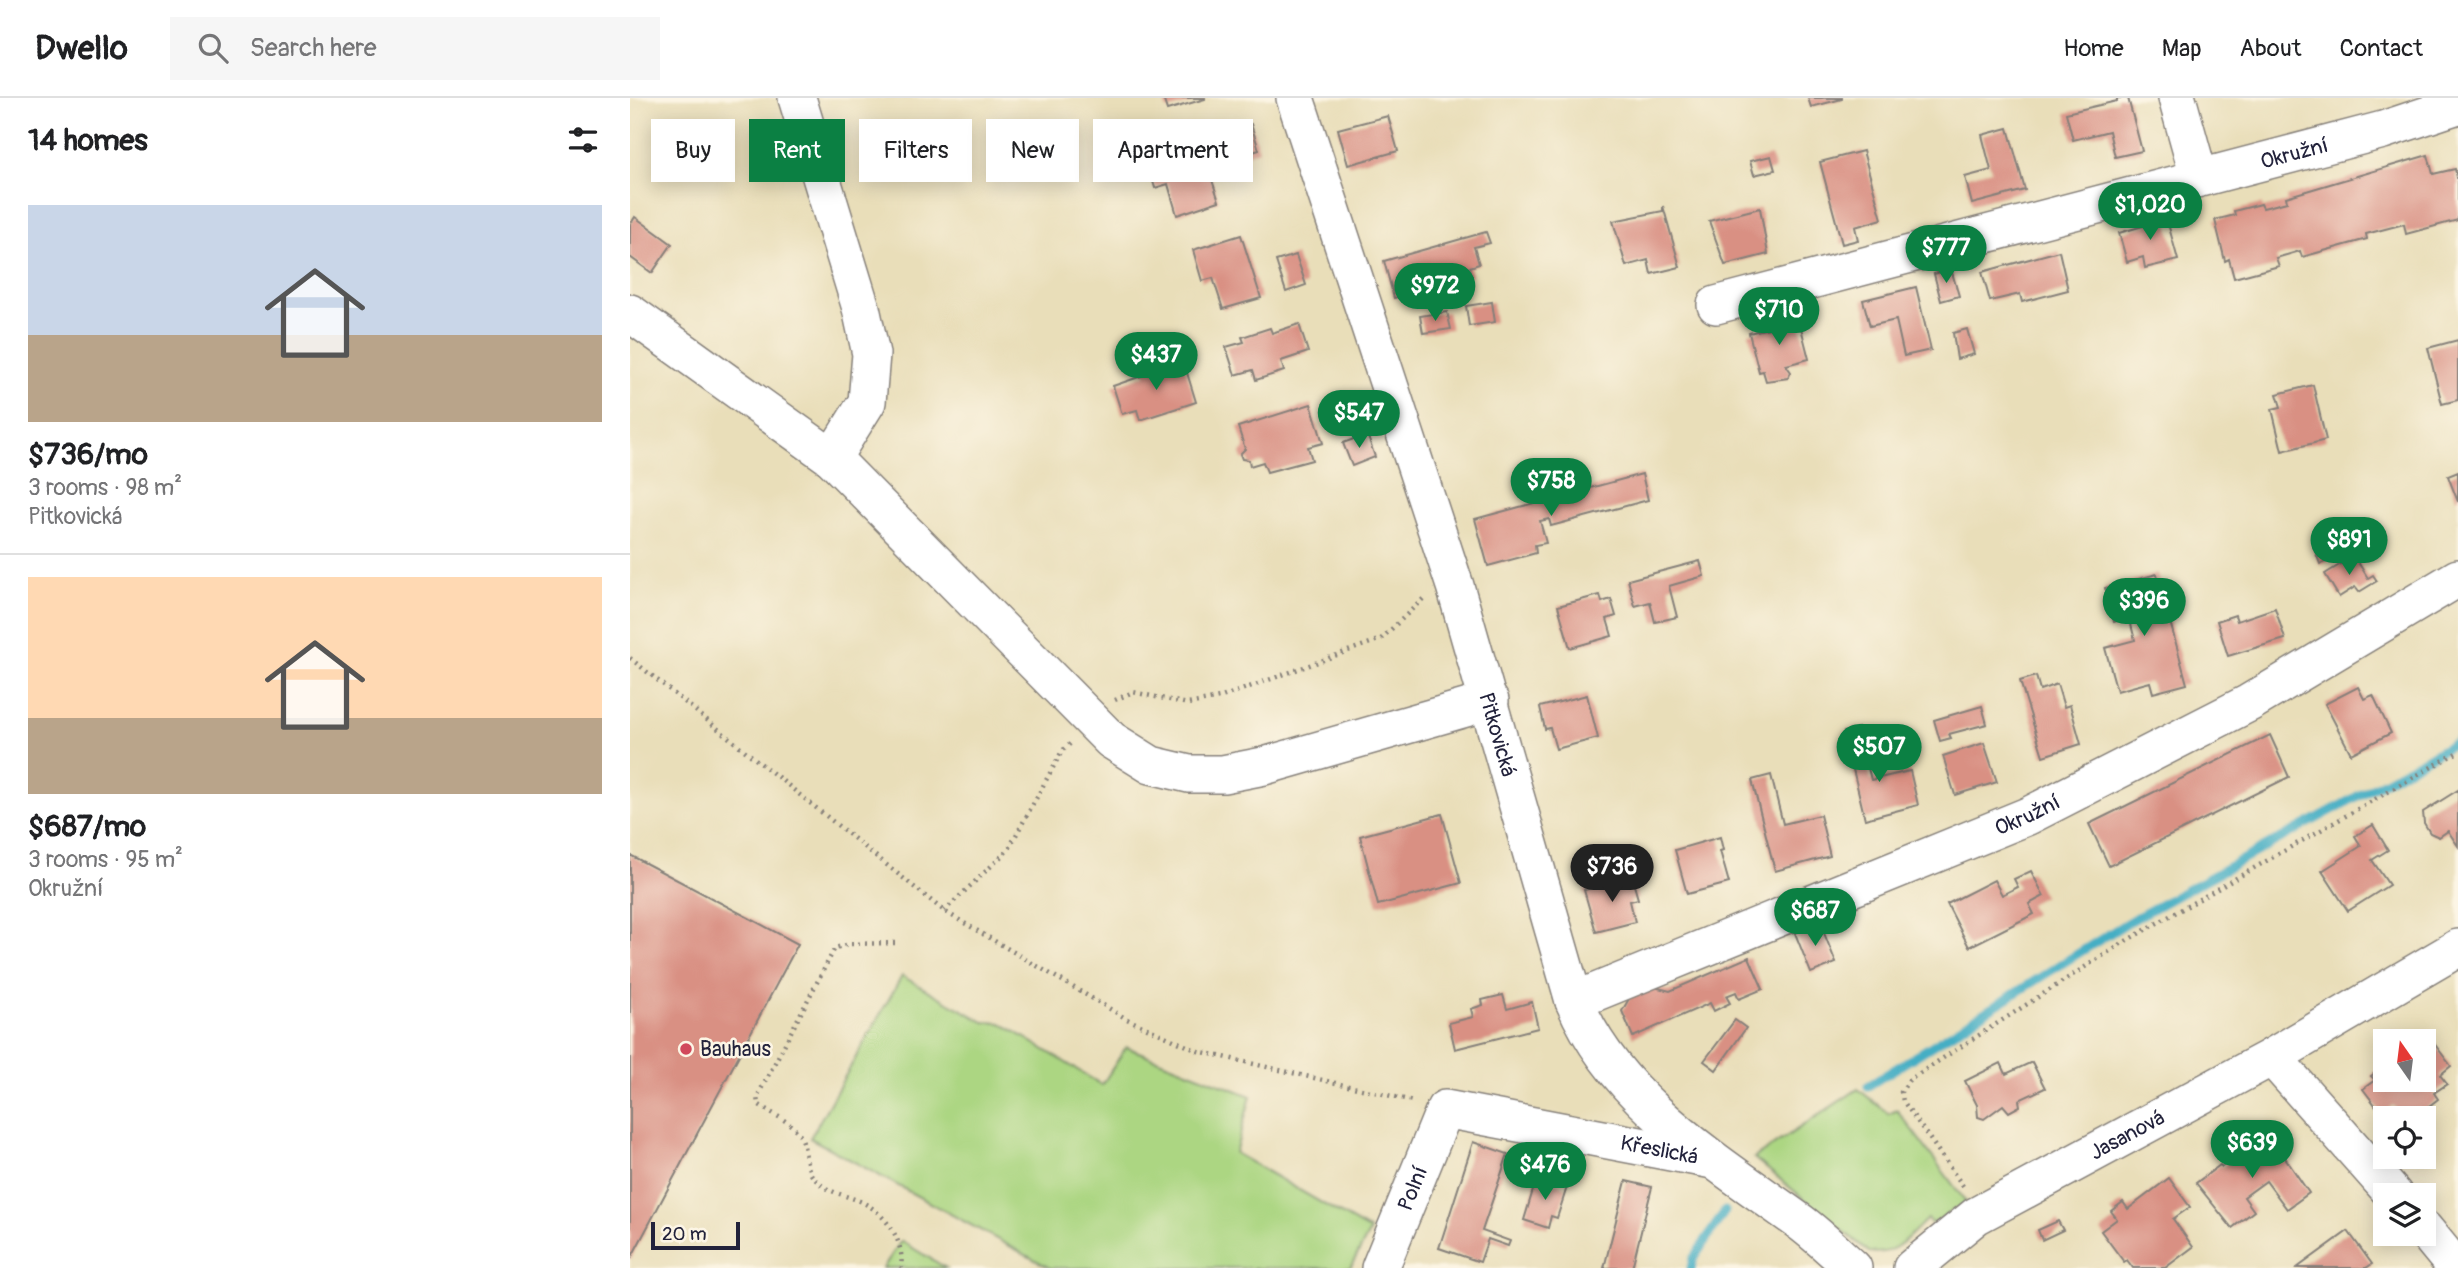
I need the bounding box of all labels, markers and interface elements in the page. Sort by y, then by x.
search box [170,17,660,80]
text: Dwello [35,28,128,69]
icon: search [194,29,232,67]
text: Search here [250,32,377,64]
text: Home [2063,34,2124,63]
text: Map [2162,34,2202,63]
text: About [2240,34,2302,63]
text: Contact [2340,34,2423,63]
chip: Buy [651,119,735,182]
chip: Rent [749,119,845,182]
chip: Filters [859,119,972,182]
chip: New [986,119,1079,182]
chip: Apartment [1093,119,1253,182]
icon: filters [564,121,602,159]
text: 14 homes [28,122,148,159]
street label: Okružní [2258,132,2331,176]
pin: $1,020 [2093,183,2207,242]
text: $1,020 [2114,190,2186,219]
pin: $777 [1905,226,1987,285]
text: $777 [1922,233,1970,262]
icon: home [252,250,378,376]
pin: $972 [1394,264,1476,323]
text: $972 [1410,271,1460,300]
pin: $710 [1738,288,1820,347]
text: $710 [1754,295,1804,324]
pin: $437 [1115,332,1197,392]
text: $437 [1131,340,1181,369]
pin: $547 [1318,390,1400,450]
text: $547 [1334,398,1384,427]
text: $736/mo [28,436,148,473]
pin: $758 [1510,458,1592,518]
text: $758 [1527,466,1575,495]
text: 3 rooms · 98 m² [28,473,182,502]
text: Pitkovická [28,502,122,531]
pin: $891 [2308,518,2390,577]
text: $891 [2327,525,2371,554]
pin: $396 [2103,578,2185,638]
text: $396 [2119,586,2169,615]
icon: home [252,622,378,748]
street label: Pitkovická [1472,689,1522,780]
pin: $507 [1838,724,1920,784]
text: $507 [1853,732,1905,761]
street label: Okružní [1991,789,2065,842]
text: $687/mo [28,808,146,845]
pin: $736 [1571,844,1653,904]
text: 3 rooms · 95 m² [28,845,183,874]
text: $736 [1587,852,1637,881]
text: Okružní [28,874,103,903]
pin: $687 [1774,888,1856,948]
text: $687 [1790,896,1840,925]
north arrow [2373,1029,2436,1092]
map controls [2373,1029,2436,1246]
place label: Bauhaus [700,1036,772,1063]
marker: Bauhaus [678,1041,694,1057]
street label: Jasanová [2085,1104,2170,1166]
button: locate [2373,1106,2436,1169]
pin: $639 [2211,1121,2293,1180]
text: $639 [2227,1128,2277,1157]
street label: Křeslická [1618,1130,1700,1171]
pin: $476 [1504,1142,1586,1202]
text: $476 [1519,1150,1571,1179]
street label: Polní [1392,1162,1434,1215]
button: layers [2373,1183,2436,1246]
scale bar [651,1219,740,1251]
text: 20 m [662,1222,707,1246]

